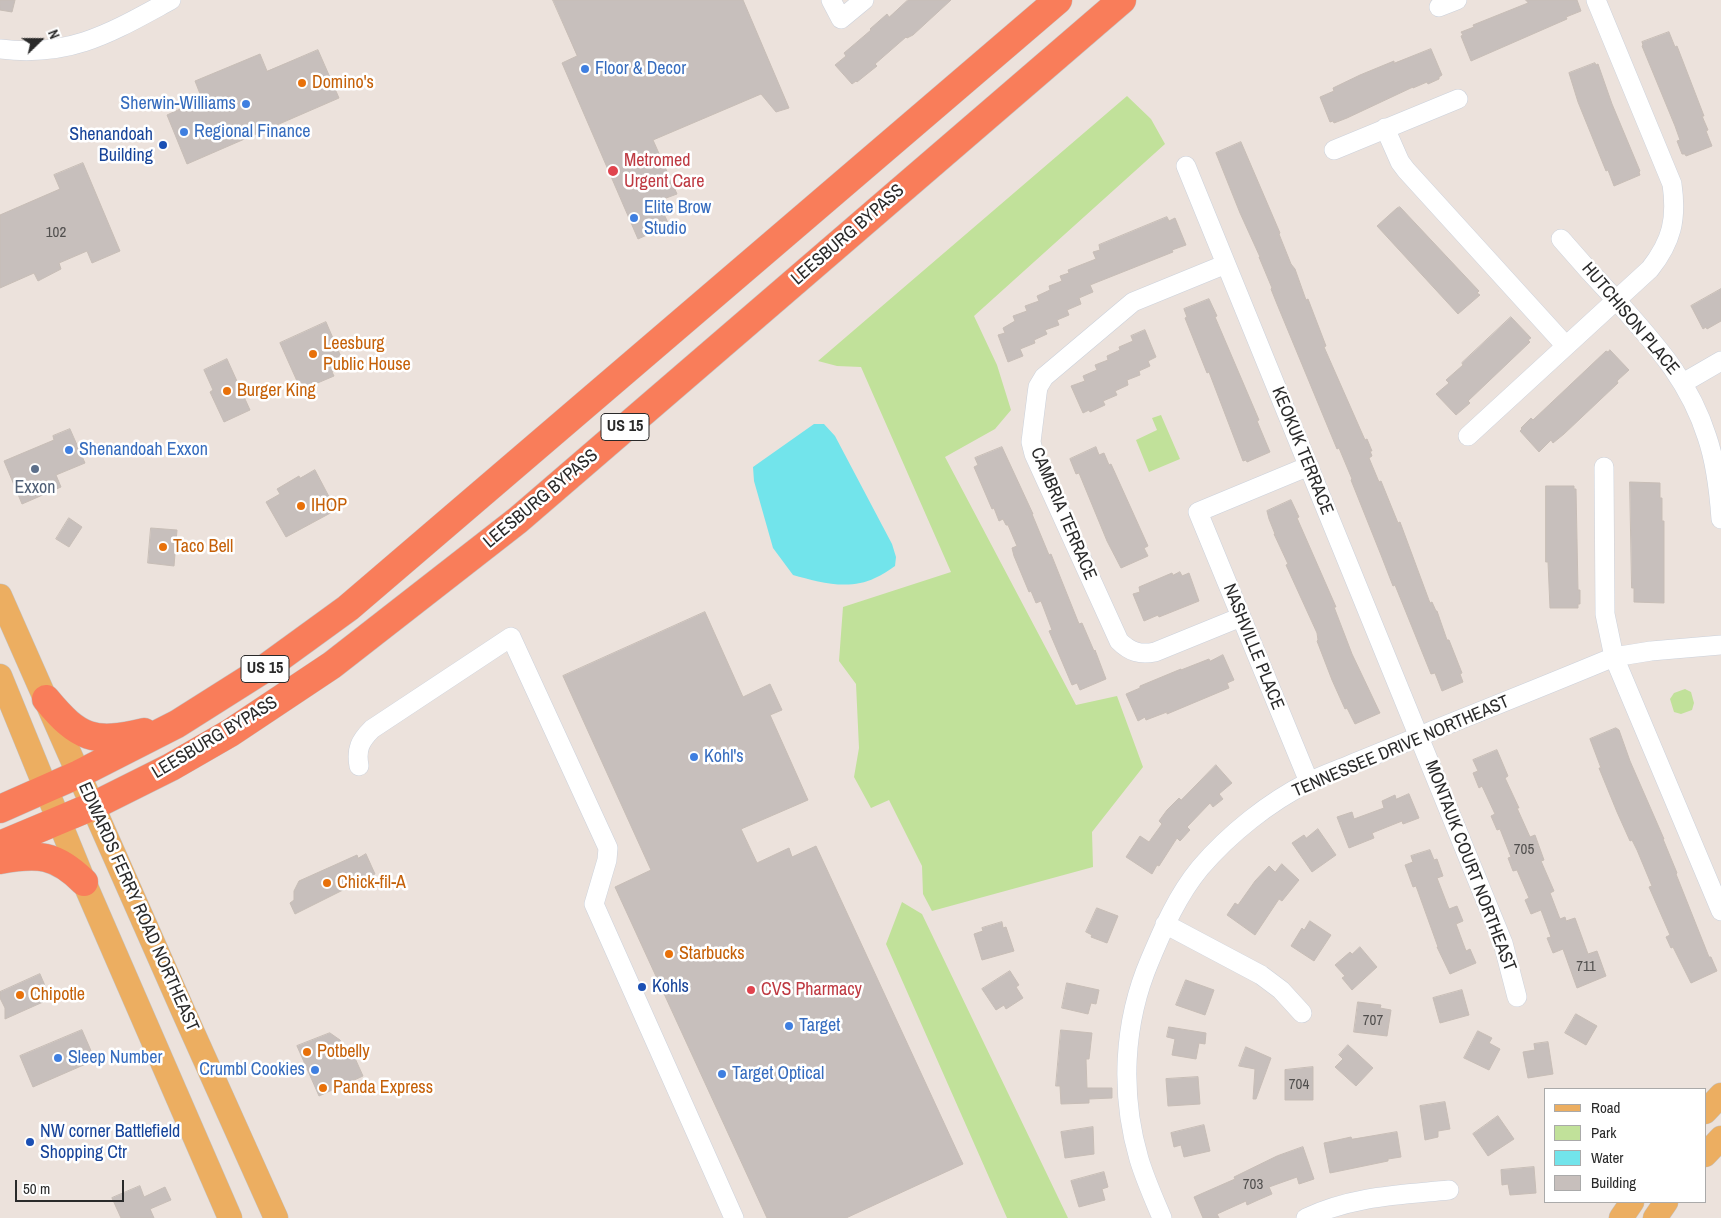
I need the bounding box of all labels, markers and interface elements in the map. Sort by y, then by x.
north arrow [15,15,65,65]
text: N [44,27,64,42]
place label: Floor & Decor [595,58,686,80]
marker: Floor & Decor [579,63,591,75]
place label: Domino's [312,72,374,94]
marker: Domino's [296,77,308,89]
place label: Sherwin-Williams [120,93,236,115]
marker: Sherwin-Williams [240,98,252,110]
place label: Regional Finance [194,121,311,143]
place label: Shenandoah Building [69,124,153,166]
marker: Regional Finance [178,126,190,138]
marker: Shenandoah Building [157,139,169,151]
place label: Metromed Urgent Care [624,150,704,192]
marker: Metromed Urgent Care [606,164,620,178]
street label: LEESBURG BYPASS [787,180,909,290]
place label: Elite Brow Studio [644,197,711,240]
marker: Elite Brow Studio [628,212,640,224]
house number: 102 [46,224,66,242]
street label: HUTCHISON PLACE [1577,258,1683,380]
place label: Leesburg Public House [323,333,411,376]
marker: Leesburg Public House [307,348,319,360]
place label: Burger King [237,380,316,402]
street label: KEOKUK TERRACE [1266,384,1338,518]
marker: Burger King [221,385,233,397]
road number: US 15 [601,414,649,441]
place label: Shenandoah Exxon [79,439,208,461]
marker: Shenandoah Exxon [63,444,75,456]
street label: CAMBRIA TERRACE [1025,444,1101,584]
street label: LEESBURG BYPASS [479,445,603,553]
marker: Exxon [29,463,41,475]
place label: Exxon [14,477,56,499]
place label: IHOP [311,495,347,517]
marker: IHOP [295,500,307,512]
place label: Taco Bell [173,536,233,558]
marker: Taco Bell [157,541,169,553]
street label: NASHVILLE PLACE [1218,581,1288,713]
road number: US 15 [241,656,289,682]
street label: TENNESSEE DRIVE NORTHEAST [1289,691,1513,803]
street label: LEESBURG BYPASS [148,692,282,784]
place label: Kohl's [704,746,744,768]
marker: Kohl's [688,751,700,763]
street label: MONTAUK COURT NORTHEAST [1420,758,1520,974]
street label: EDWARDS FERRY ROAD NORTHEAST [73,779,203,1035]
house number: 705 [1514,841,1534,859]
place label: Chick-fil-A [337,872,406,894]
marker: Chick-fil-A [321,877,333,889]
place label: Starbucks [679,943,745,965]
marker: Starbucks [663,948,675,960]
house number: 711 [1576,958,1596,976]
place label: Kohls [652,976,689,998]
place label: CVS Pharmacy [761,979,862,1001]
marker: Kohls [636,981,648,993]
place label: Chipotle [30,984,85,1006]
marker: CVS Pharmacy [745,984,757,996]
marker: Chipotle [14,989,26,1001]
house number: 707 [1363,1012,1383,1030]
place label: Target [799,1015,840,1037]
marker: Target [783,1020,795,1032]
place label: Potbelly [317,1041,370,1063]
marker: Potbelly [301,1046,313,1058]
place label: Sleep Number [68,1047,162,1069]
marker: Sleep Number [52,1052,64,1064]
place label: Crumbl Cookies [199,1059,305,1081]
place label: Target Optical [732,1063,824,1085]
marker: Crumbl Cookies [309,1064,321,1076]
marker: Target Optical [716,1068,728,1080]
house number: 704 [1289,1076,1309,1094]
place label: Panda Express [333,1077,433,1099]
marker: Panda Express [317,1082,329,1094]
legend [1544,1088,1706,1203]
text: Road [1591,1097,1620,1118]
place label: NW corner Battlefield Shopping Ctr [40,1121,180,1164]
text: Park [1591,1122,1616,1143]
marker: NW corner Battlefield Shopping Ctr [24,1136,36,1148]
text: Water [1591,1147,1623,1168]
scale bar [18,1170,126,1202]
text: Building [1591,1172,1636,1193]
house number: 703 [1243,1176,1263,1194]
text: 50 m [23,1178,50,1199]

